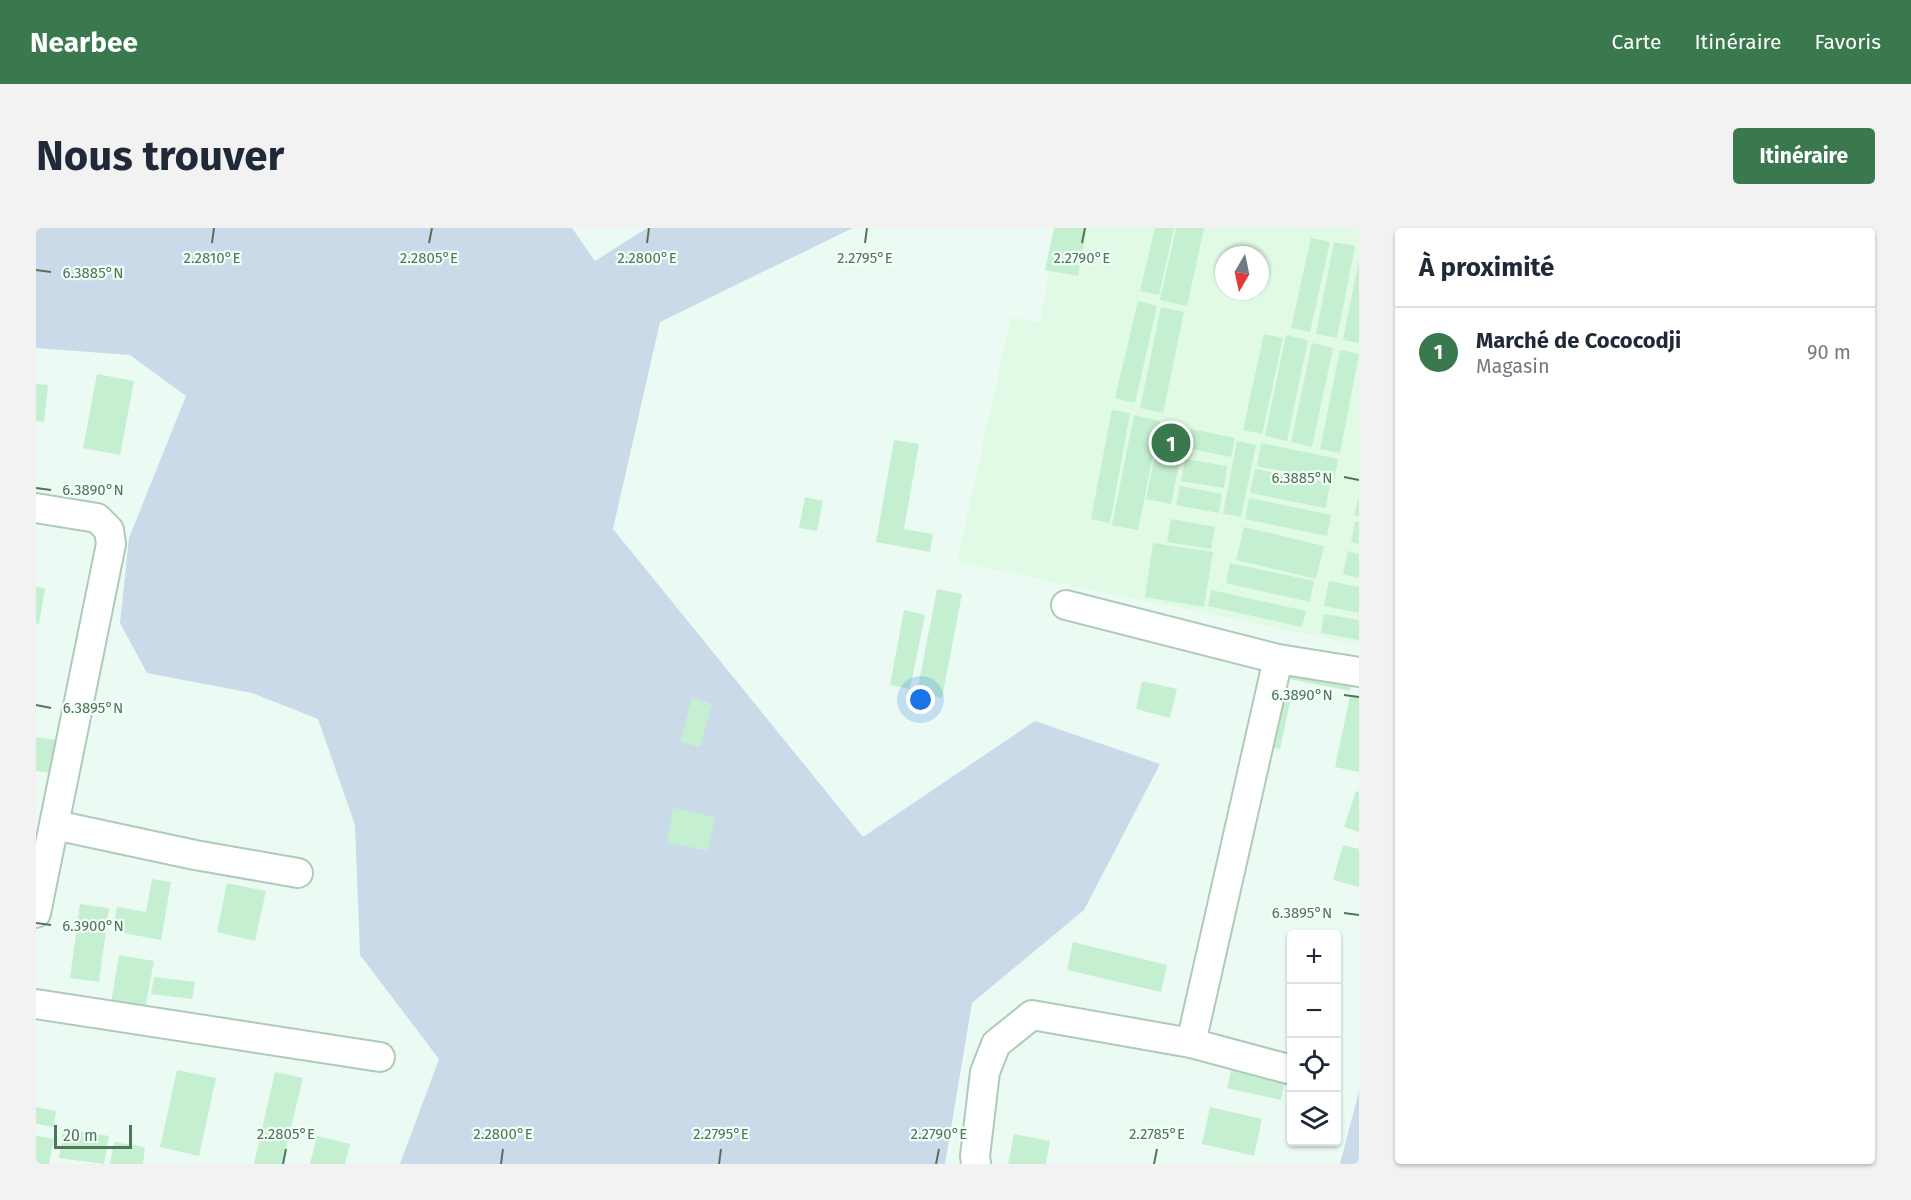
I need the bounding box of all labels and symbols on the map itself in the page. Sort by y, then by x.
north arrow [1215,246,1269,300]
text: 2.2810°E [183,249,241,267]
text: 2.2805°E [400,249,458,267]
text: 2.2800°E [617,249,677,267]
text: 2.2795°E [837,249,893,267]
text: 2.2790°E [1054,249,1110,267]
text: 6.3885°N [62,264,124,282]
pin: 1 [1152,420,1190,466]
text: 6.3885°N [1271,469,1333,487]
text: 6.3890°N [62,481,124,499]
your location [906,685,935,714]
text: 6.3890°N [1271,686,1333,704]
text: 6.3895°N [63,699,123,717]
text: 6.3895°N [1272,904,1332,922]
text: 6.3900°N [62,917,124,935]
scale bar [54,1122,132,1150]
text: 2.2805°E [257,1125,315,1143]
text: 2.2800°E [473,1125,533,1143]
text: 2.2795°E [693,1125,749,1143]
text: 2.2790°E [911,1125,967,1143]
text: 2.2785°E [1129,1125,1185,1143]

